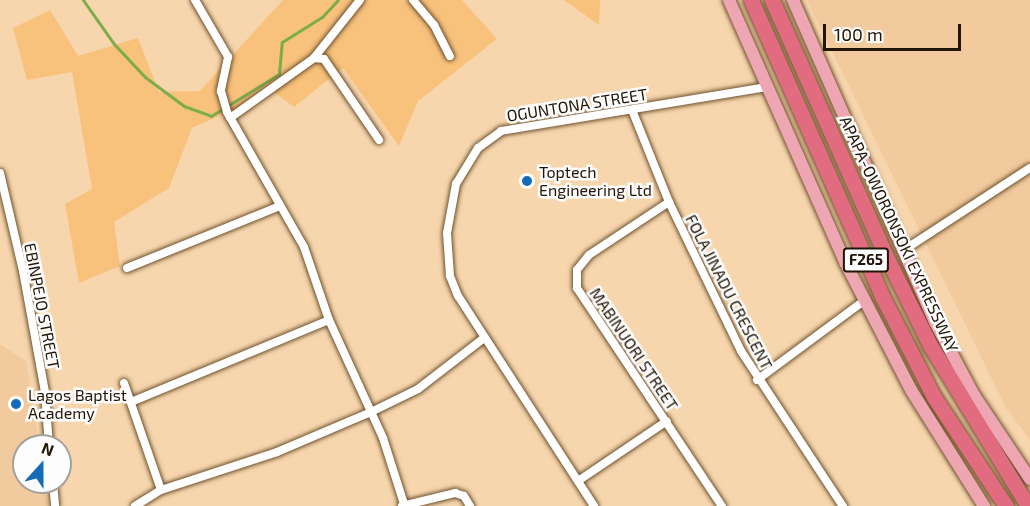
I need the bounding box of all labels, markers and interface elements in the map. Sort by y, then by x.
scale bar [826,12,964,50]
text: 100 m [834,23,883,45]
street label: OGUNTONA STREET [505,84,649,126]
street label: APAPA-OWORONSOKI EXPRESSWAY [836,113,962,355]
place label: Toptech Engineering Ltd [539,162,652,200]
marker: Toptech Engineering Ltd [520,174,534,188]
street label: FOLA JINADU CRESCENT [681,211,777,373]
street label: EBINPEJO STREET [20,241,64,371]
road number: F265 [842,248,890,272]
street label: MABINUORI STREET [586,284,682,414]
place label: Lagos Baptist Academy [28,385,127,423]
marker: Lagos Baptist Academy [9,397,23,411]
north arrow [12,434,72,494]
text: N [39,438,57,460]

